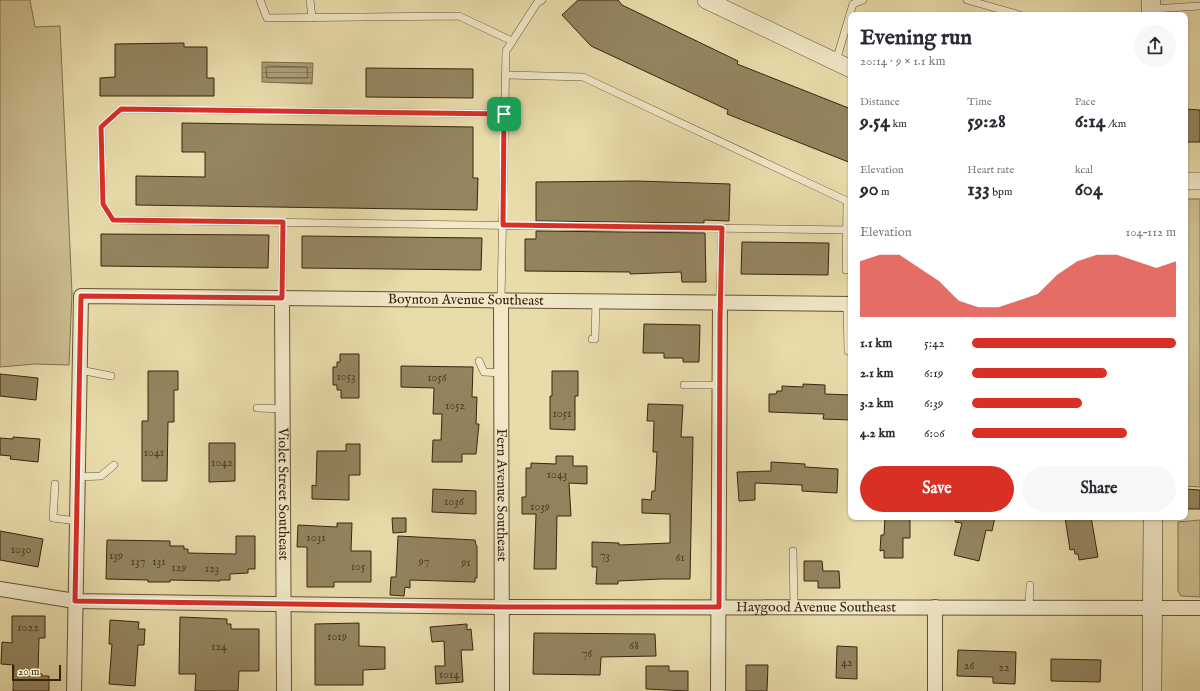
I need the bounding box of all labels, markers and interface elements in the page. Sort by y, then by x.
text: Evening run [860,24,972,52]
button: share [1134,25,1176,67]
text: 20:14 · 9 × 1.1 km [860,53,946,70]
text: Distance [860,95,900,109]
text: Time [967,95,992,109]
text: Pace [1075,95,1095,109]
pin [487,97,521,131]
icon: arrive [493,103,515,125]
text: 9.54 [860,109,890,134]
text: 59:28 [967,109,1006,134]
text: 6:14 [1075,109,1106,134]
text: km [890,117,907,131]
text: /km [1106,117,1126,131]
text: Elevation [860,163,904,177]
text: Heart rate [967,163,1014,177]
text: kcal [1075,163,1093,177]
text: 90 [860,177,879,202]
text: 133 [967,177,990,202]
text: 604 [1075,177,1103,202]
text: m [879,185,889,199]
text: bpm [990,185,1012,199]
text: Elevation [860,224,912,241]
text: 104–112 m [1125,224,1176,241]
street label: Boynton Avenue Southeast [388,290,544,310]
text: 1.1 km [860,335,892,352]
text: 5:42 [924,335,945,352]
text: 2.1 km [860,365,894,382]
text: 6:19 [924,365,943,382]
house number: 1053 [336,369,356,384]
house number: 1056 [427,370,448,385]
text: 3.2 km [860,395,894,412]
text: 6:39 [924,395,943,412]
house number: 1052 [445,398,465,413]
house number: 1051 [552,406,572,421]
text: 4.2 km [860,425,895,442]
text: 6:06 [924,425,945,442]
street label: Violet Street Southeast [274,427,292,561]
street label: Fern Avenue Southeast [492,428,511,562]
house number: 1041 [144,445,164,460]
house number: 1042 [211,455,233,470]
button: Save [860,466,1014,512]
button: Share [1022,466,1176,512]
house number: 1043 [547,467,567,482]
house number: 1036 [444,494,465,509]
house number: 1039 [530,499,550,514]
house number: 1031 [306,530,326,545]
house number: 1030 [11,542,31,557]
house number: 139 [109,548,123,563]
house number: 73 [600,548,610,563]
house number: 61 [675,550,685,565]
house number: 137 [131,554,145,569]
house number: 131 [152,554,166,569]
house number: 97 [418,554,429,569]
house number: 91 [460,555,471,570]
house number: 105 [351,559,366,574]
house number: 129 [171,560,187,575]
house number: 123 [205,561,219,576]
street label: Haygood Avenue Southeast [736,598,896,617]
house number: 1022 [17,620,39,635]
house number: 1019 [327,629,347,644]
house number: 68 [629,638,639,653]
house number: 124 [211,639,227,654]
house number: 76 [582,646,593,661]
house number: 42 [841,655,853,670]
house number: 26 [964,658,975,673]
house number: 22 [998,660,1010,675]
scale bar [12,663,61,682]
text: 20 m [18,665,39,679]
house number: 1014 [439,667,459,682]

